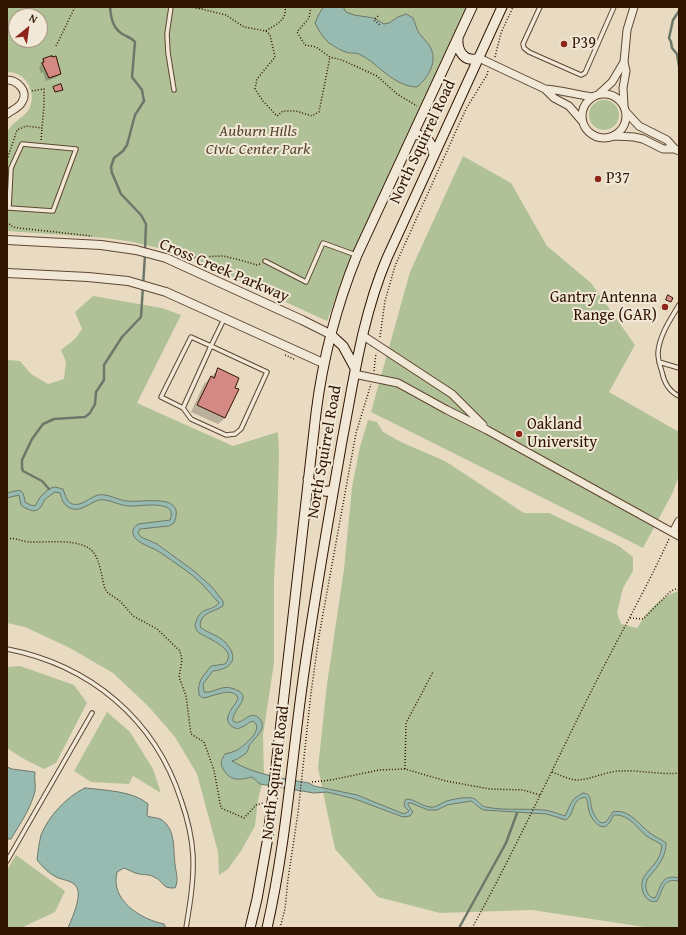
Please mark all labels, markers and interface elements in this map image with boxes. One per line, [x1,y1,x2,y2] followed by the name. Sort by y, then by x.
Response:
[8,8,48,48] north arrow
[26,10,40,27] text: N
[572,34,596,54] place label: P39
[559,39,569,49] marker: P39
[386,77,460,207] street label: North Squirrel Road
[206,122,310,160] park label: Auburn Hills Civic Center Park
[606,169,630,189] place label: P37
[593,174,603,184] marker: P37
[156,235,292,307] street label: Cross Creek Parkway
[550,288,657,326] place label: Gantry Antenna Range (GAR)
[660,302,670,312] marker: Gantry Antenna Range (GAR)
[304,384,346,520] street label: North Squirrel Road
[527,415,597,453] place label: Oakland University
[514,429,524,439] marker: Oakland University
[258,705,294,841] street label: North Squirrel Road

